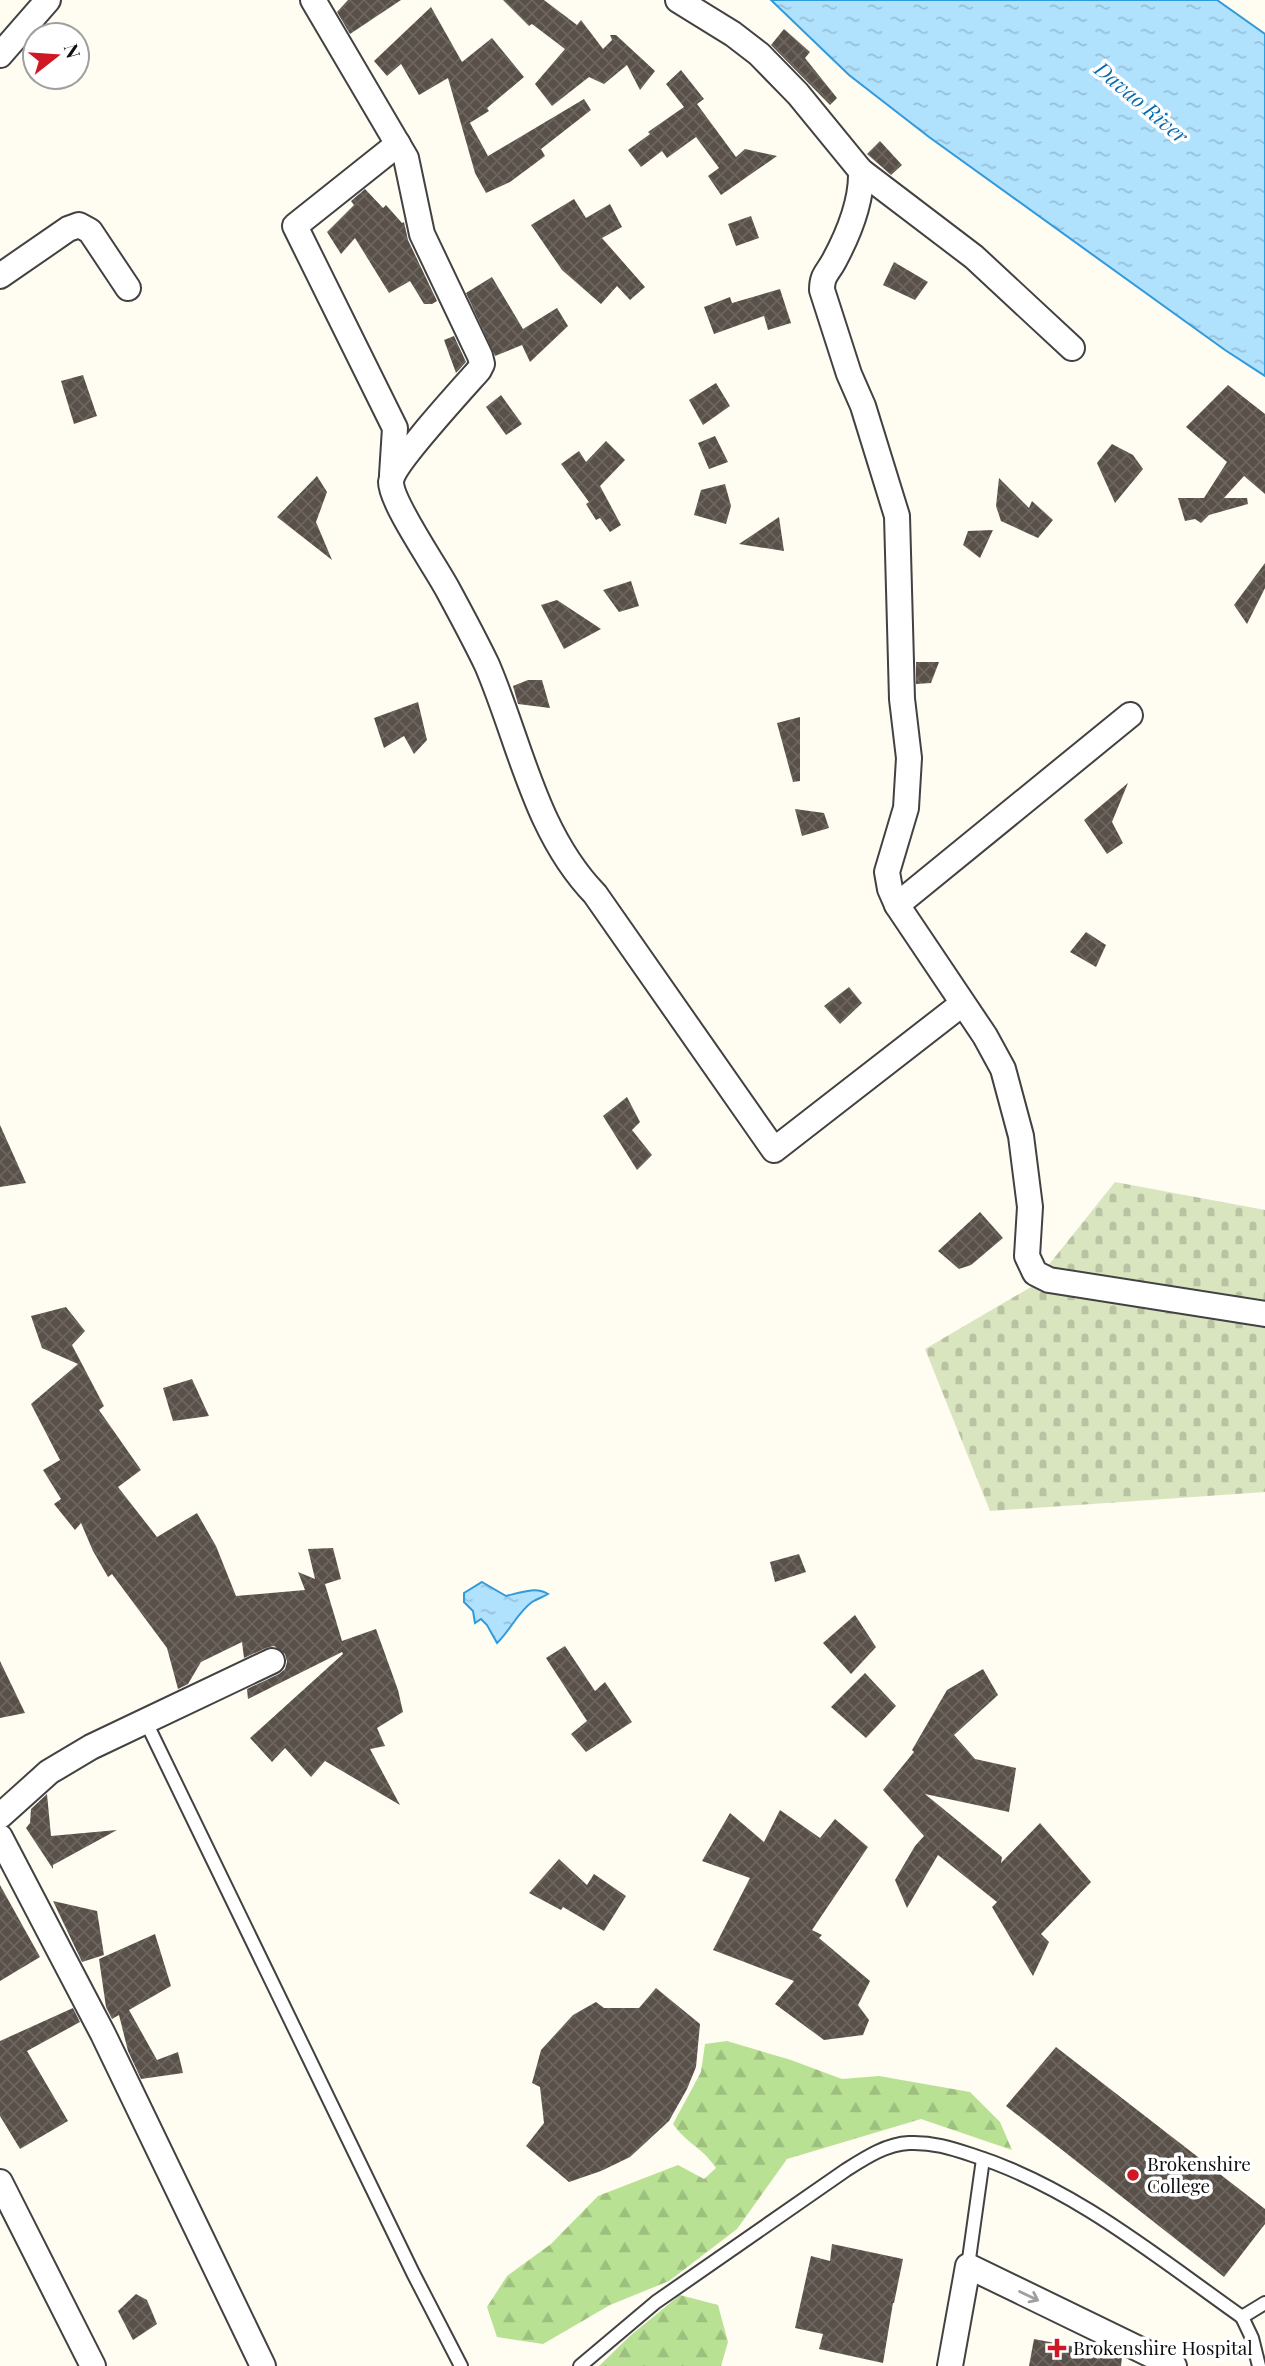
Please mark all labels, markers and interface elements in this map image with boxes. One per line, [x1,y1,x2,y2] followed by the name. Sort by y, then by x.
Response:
[21,21,91,91] north arrow
[59,40,88,61] text: N
[1089,54,1196,149] water label: Davao River
[1147,2150,1251,2198] place label: Brokenshire College
[1125,2167,1141,2183] marker: Brokenshire College
[1018,2289,1039,2303] one-way arrow
[1073,2334,1253,2360] place label: Brokenshire Hospital
[1047,2338,1067,2358] marker: Brokenshire Hospital

